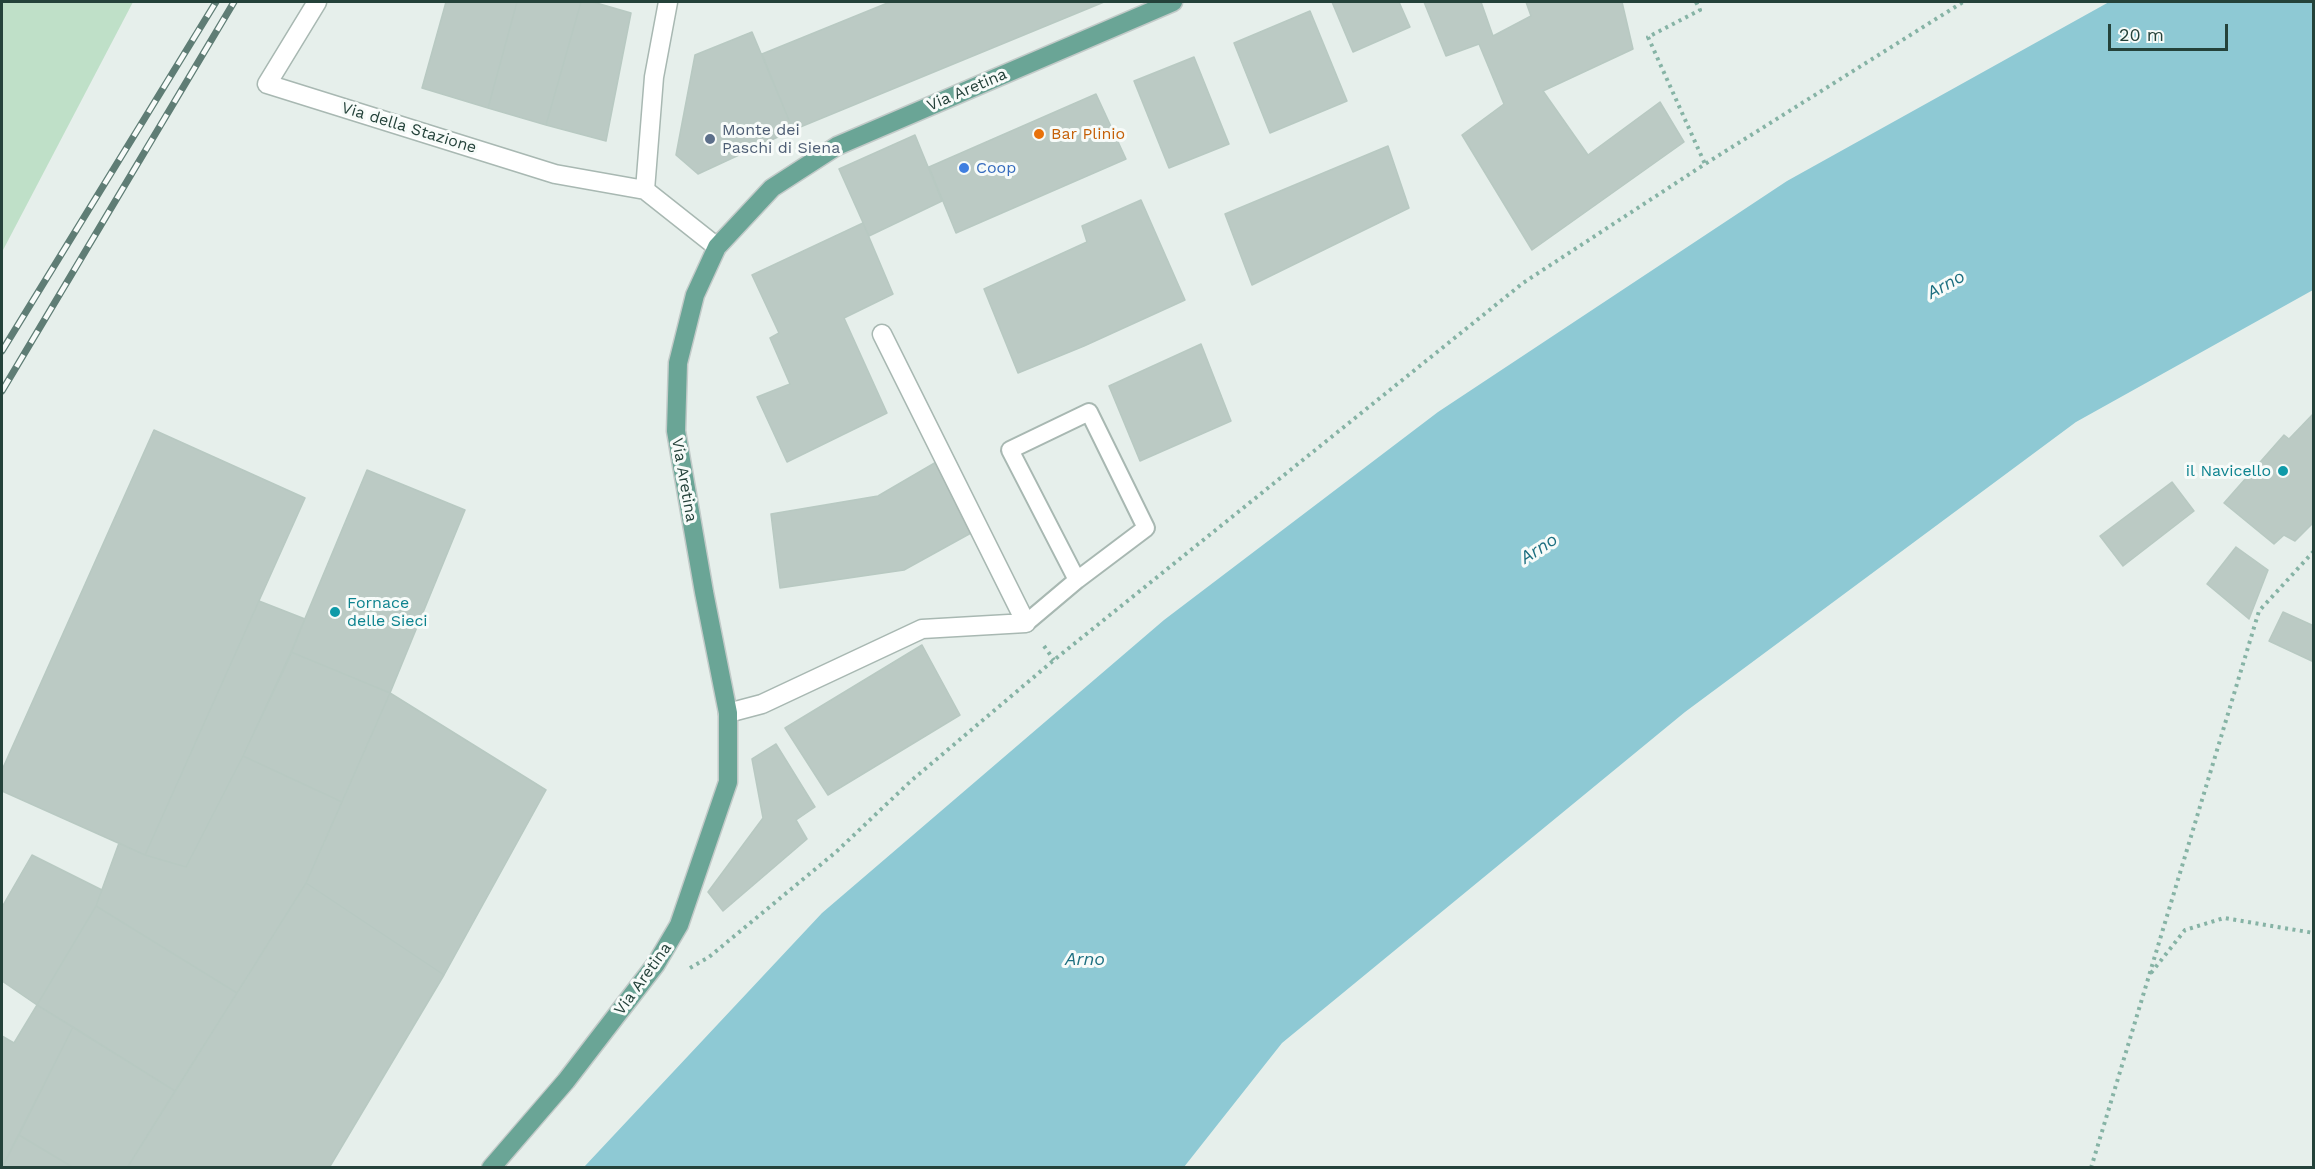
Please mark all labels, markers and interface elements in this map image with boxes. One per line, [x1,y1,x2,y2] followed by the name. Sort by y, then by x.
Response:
[2111,12,2231,50] scale bar
[2119,24,2164,45] text: 20 m
[924,65,1010,115] street label: Via Aretina
[339,98,479,158] street label: Via della Stazione
[722,120,840,158] place label: Monte dei Paschi di Siena
[1051,124,1125,144] place label: Bar Plinio
[1032,127,1046,141] marker: Bar Plinio
[703,132,717,146] marker: Monte dei Paschi di Siena
[976,158,1016,178] place label: Coop
[957,161,971,175] marker: Coop
[1923,266,1969,304] water label: Arno
[667,437,701,523] street label: Via Aretina
[2186,461,2271,481] place label: il Navicello
[2276,464,2290,478] marker: il Navicello
[1516,529,1562,569] water label: Arno
[347,593,428,631] place label: Fornace delle Sieci
[328,605,342,619] marker: Fornace delle Sieci
[610,939,676,1019] street label: Via Aretina
[1065,949,1105,971] water label: Arno

